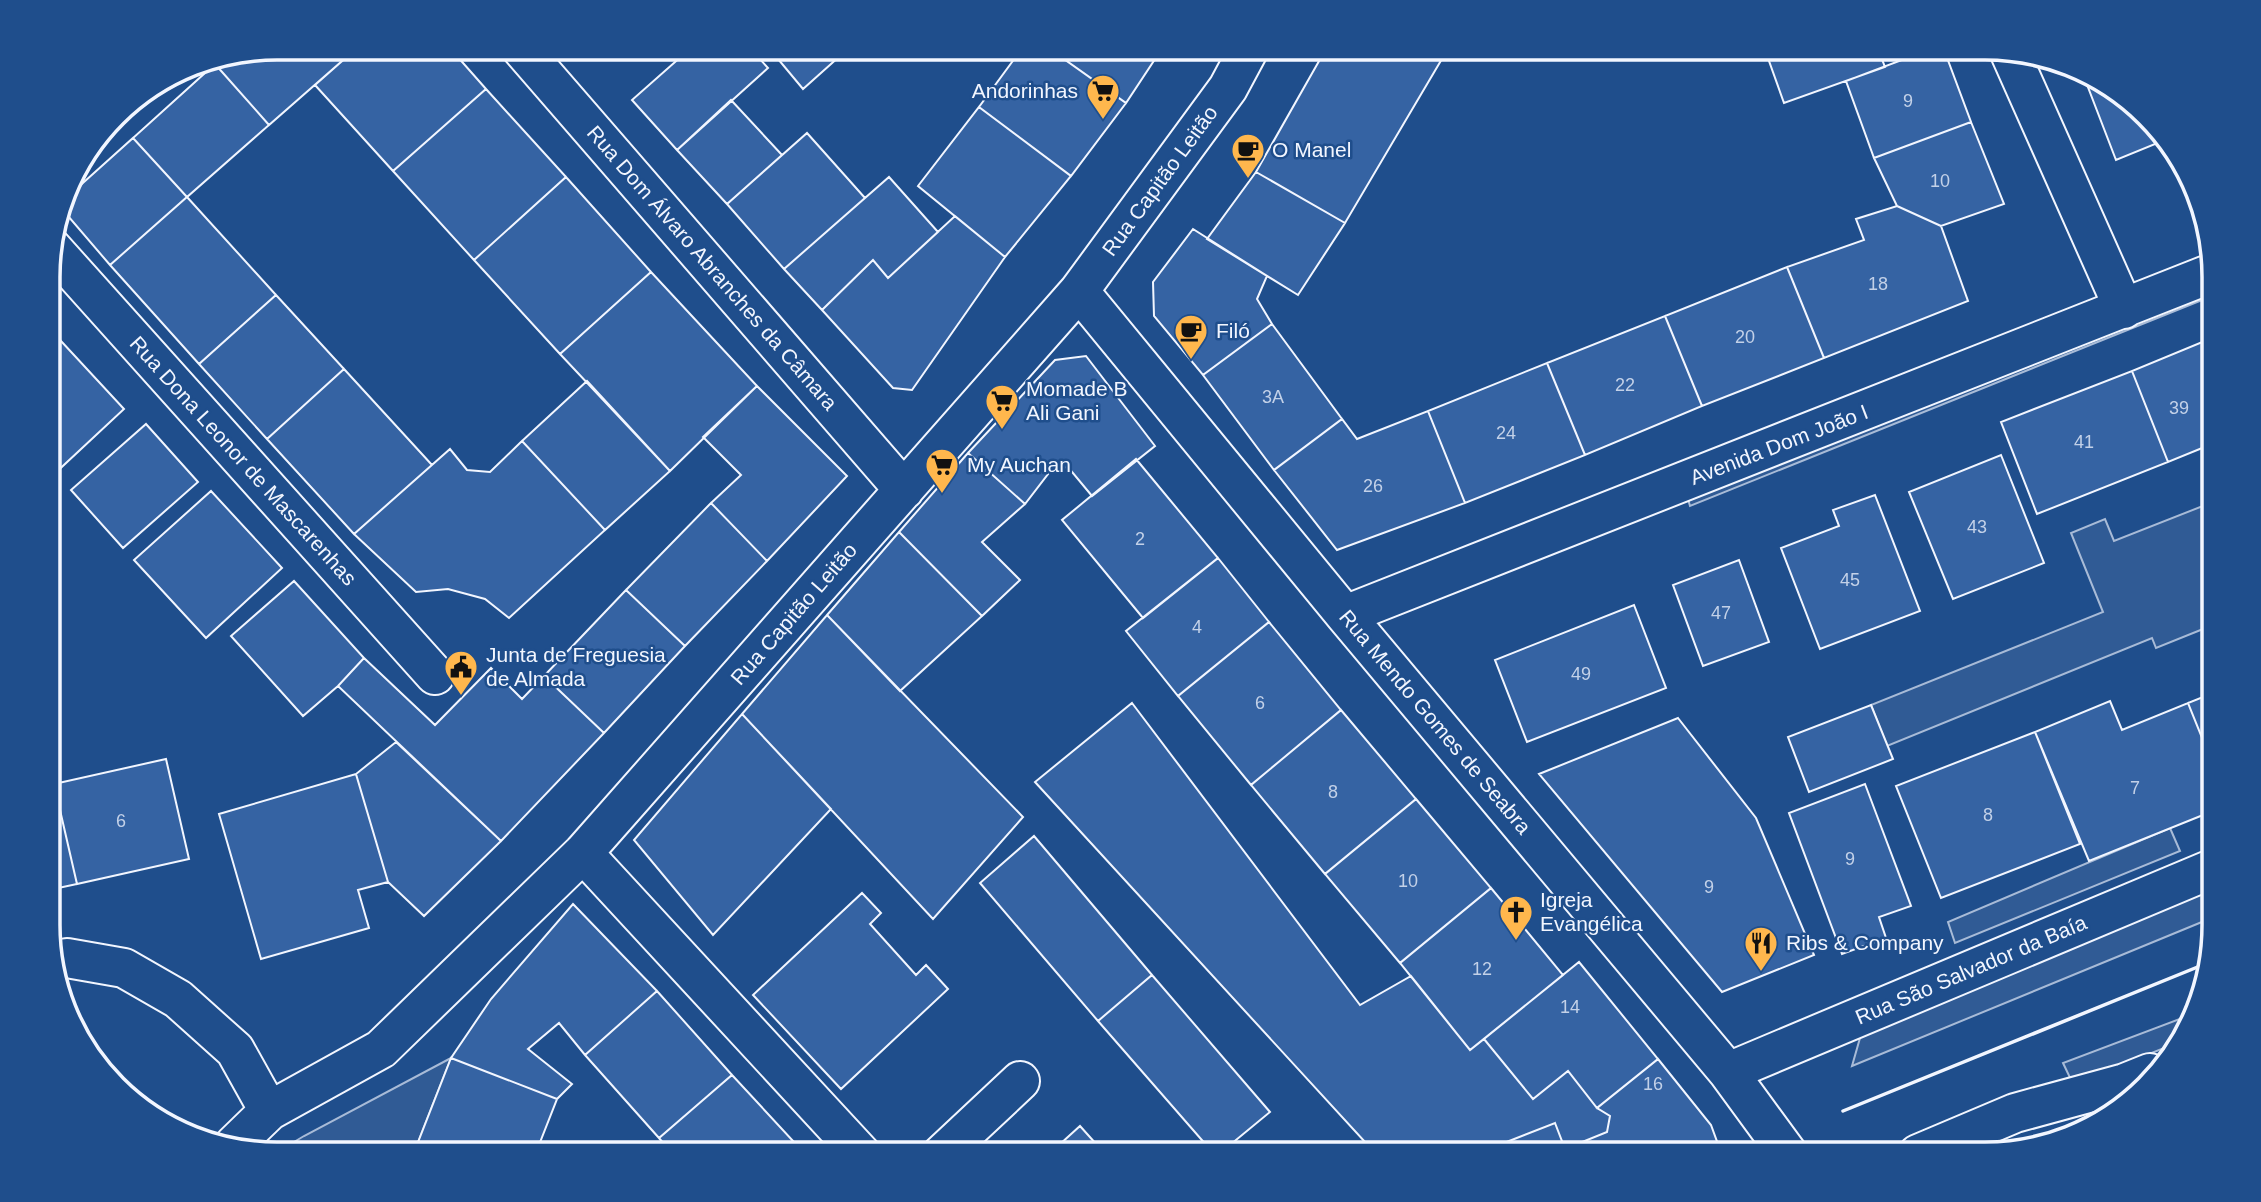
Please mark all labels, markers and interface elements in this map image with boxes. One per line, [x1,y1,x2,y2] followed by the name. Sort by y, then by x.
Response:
[1084,72,1122,121] supermarket icon: Andorinhas
[972,79,1078,102] place label: Andorinhas
[1903,91,1913,111] house number: 9
[1097,101,1222,260] street label: Rua Capitão Leitão
[583,121,842,415] street label: Rua Dom Álvaro Abranches da Câmara
[1229,131,1267,180] cafe icon: O Manel
[1272,138,1351,161] place label: O Manel
[1930,171,1950,191] house number: 10
[1868,274,1888,294] house number: 18
[1172,312,1210,361] cafe icon: Filó
[1216,319,1250,342] place label: Filó
[1735,327,1755,347] house number: 20
[125,332,361,590] street label: Rua Dona Leonor de Mascarenhas
[1615,375,1635,395] house number: 22
[1026,377,1128,424] place label: Momade B Ali Gani
[983,382,1021,431] supermarket icon: Momade B Ali Gani
[1262,387,1284,407] house number: 3A
[2169,398,2189,418] house number: 39
[1687,400,1871,489] street label: Avenida Dom João I
[1496,423,1516,443] house number: 24
[2074,432,2094,452] house number: 41
[923,446,961,495] supermarket icon: My Auchan
[967,453,1071,476] place label: My Auchan
[1363,476,1383,496] house number: 26
[1967,517,1987,537] house number: 43
[1135,529,1145,549] house number: 2
[726,538,861,689] street label: Rua Capitão Leitão
[1840,570,1860,590] house number: 45
[1711,603,1731,623] house number: 47
[1335,605,1536,838] street label: Rua Mendo Gomes de Seabra
[1192,617,1202,637] house number: 4
[486,643,666,690] place label: Junta de Freguesia de Almada
[442,648,480,697] public building icon: Junta de Freguesia de Almada
[1571,664,1591,684] house number: 49
[1255,693,1265,713] house number: 6
[2130,778,2140,798] house number: 7
[1328,782,1338,802] house number: 8
[1983,805,1993,825] house number: 8
[116,811,126,831] house number: 6
[1845,849,1855,869] house number: 9
[1398,871,1418,891] house number: 10
[1704,877,1714,897] house number: 9
[1540,888,1643,935] place label: Igreja Evangélica
[1497,893,1535,942] church icon: Igreja Evangélica
[1852,910,2090,1029] street label: Rua São Salvador da Baía
[1742,924,1780,973] restaurant icon: Ribs & Company
[1786,931,1944,954] place label: Ribs & Company
[1472,959,1492,979] house number: 12
[1560,997,1580,1017] house number: 14
[1643,1074,1663,1094] house number: 16

